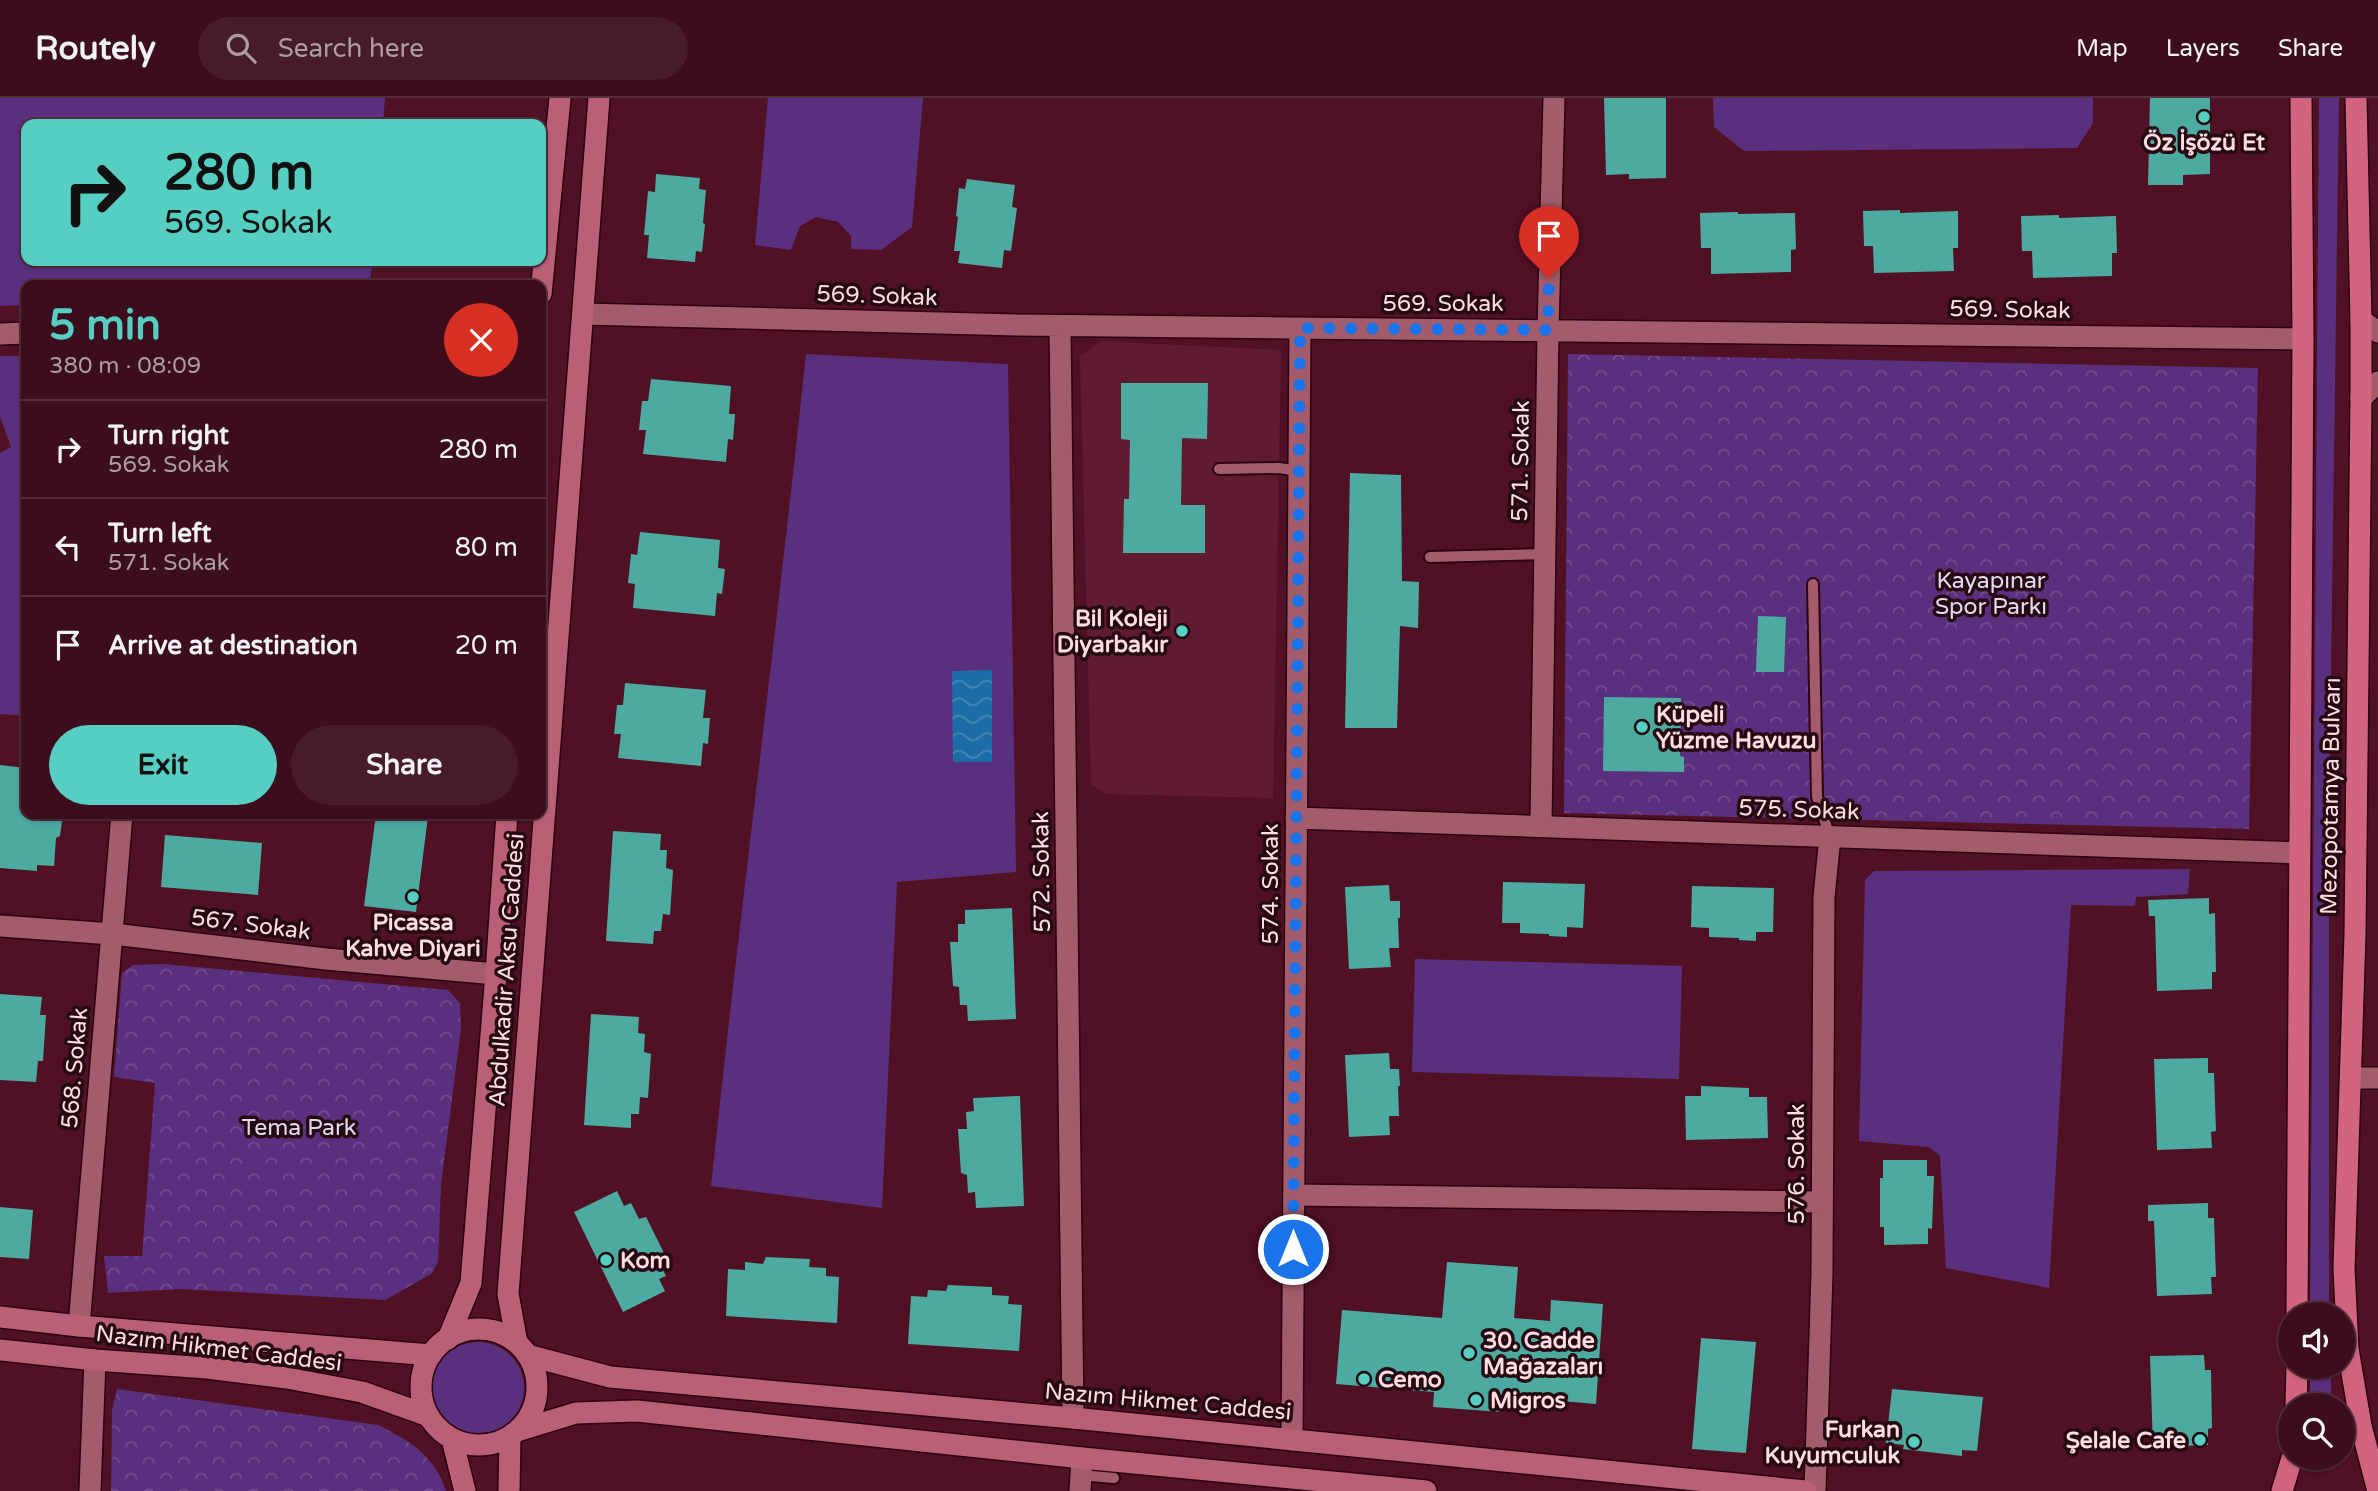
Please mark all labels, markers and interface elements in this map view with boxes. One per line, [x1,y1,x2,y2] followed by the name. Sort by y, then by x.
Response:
[198,17,688,80] search box
[35,29,156,68] text: Routely
[222,29,260,67] icon: search
[278,33,424,64] text: Search here
[2076,34,2128,63] text: Map
[2166,34,2240,63] text: Layers
[2278,34,2343,63] text: Share
[2196,109,2212,125] marker: Öz İşözü Et
[2143,129,2265,157] place label: Öz İşözü Et
[164,144,314,203] text: 280 m
[49,147,140,238] icon: right
[164,204,333,242] text: 569. Sokak
[1519,206,1579,278] pin
[1530,217,1568,255] icon: arrive
[816,280,938,312] street label: 569. Sokak
[1382,290,1504,318] street label: 569. Sokak
[1949,295,2071,325] street label: 569. Sokak
[49,300,161,351] text: 5 min
[444,303,518,377] button: close
[49,352,201,380] text: 380 m · 08:09
[1506,400,1536,522] street label: 571. Sokak
[108,420,229,451] text: Turn right
[49,430,87,468] icon: right
[438,434,518,465] text: 280 m
[108,451,229,479] text: 569. Sokak
[108,518,211,549] text: Turn left
[49,528,87,566] icon: left
[455,532,518,563] text: 80 m
[108,549,229,577] text: 571. Sokak
[1935,567,2047,621] park label: Kayapınar Spor Parkı
[1057,605,1169,659] place label: Bil Koleji Diyarbakır
[1174,623,1190,639] marker: Bil Koleji Diyarbakır
[49,626,87,664] icon: arrive
[108,630,358,661] text: Arrive at destination
[455,630,518,661] text: 20 m
[2315,677,2347,915] street label: Mezopotamya Bulvarı
[1656,701,1816,755] place label: Küpeli Yüzme Havuzu
[1634,719,1650,735] marker: Küpeli Yüzme Havuzu
[49,725,277,805] button: Exit
[291,725,518,805] button: Share
[1738,794,1860,826] street label: 575. Sokak
[1027,811,1057,933] street label: 572. Sokak
[1257,823,1285,945] street label: 574. Sokak
[483,832,531,1108] street label: Abdulkadir Aksu Caddesi
[405,889,421,905] marker: Picassa Kahve Diyari
[190,904,312,946] street label: 567. Sokak
[345,909,481,963] place label: Picassa Kahve Diyari
[56,1006,94,1130] street label: 568. Sokak
[1783,1103,1811,1225] street label: 576. Sokak
[242,1114,356,1142] park label: Tema Park
[1256,1212,1330,1286] position arrow
[620,1247,671,1275] place label: Kom
[598,1252,614,1268] marker: Kom
[2278,1302,2355,1470] map controls
[2278,1302,2355,1379] button: sound
[94,1320,344,1378] street label: Nazım Hikmet Caddesi
[1483,1327,1603,1381] place label: 30. Cadde Mağazaları
[1461,1345,1477,1361] marker: 30. Cadde Mağazaları
[1378,1366,1442,1394] place label: Cemo
[1356,1371,1372,1387] marker: Cemo
[1043,1377,1293,1427] street label: Nazım Hikmet Caddesi
[1490,1387,1566,1415] place label: Migros
[1468,1392,1484,1408] marker: Migros
[2278,1393,2355,1470] button: search
[1765,1416,1900,1470] place label: Furkan Kuyumculuk
[2066,1427,2186,1455] place label: Şelale Cafe
[2192,1432,2208,1448] marker: Şelale Cafe
[1906,1434,1922,1450] marker: Furkan Kuyumculuk

